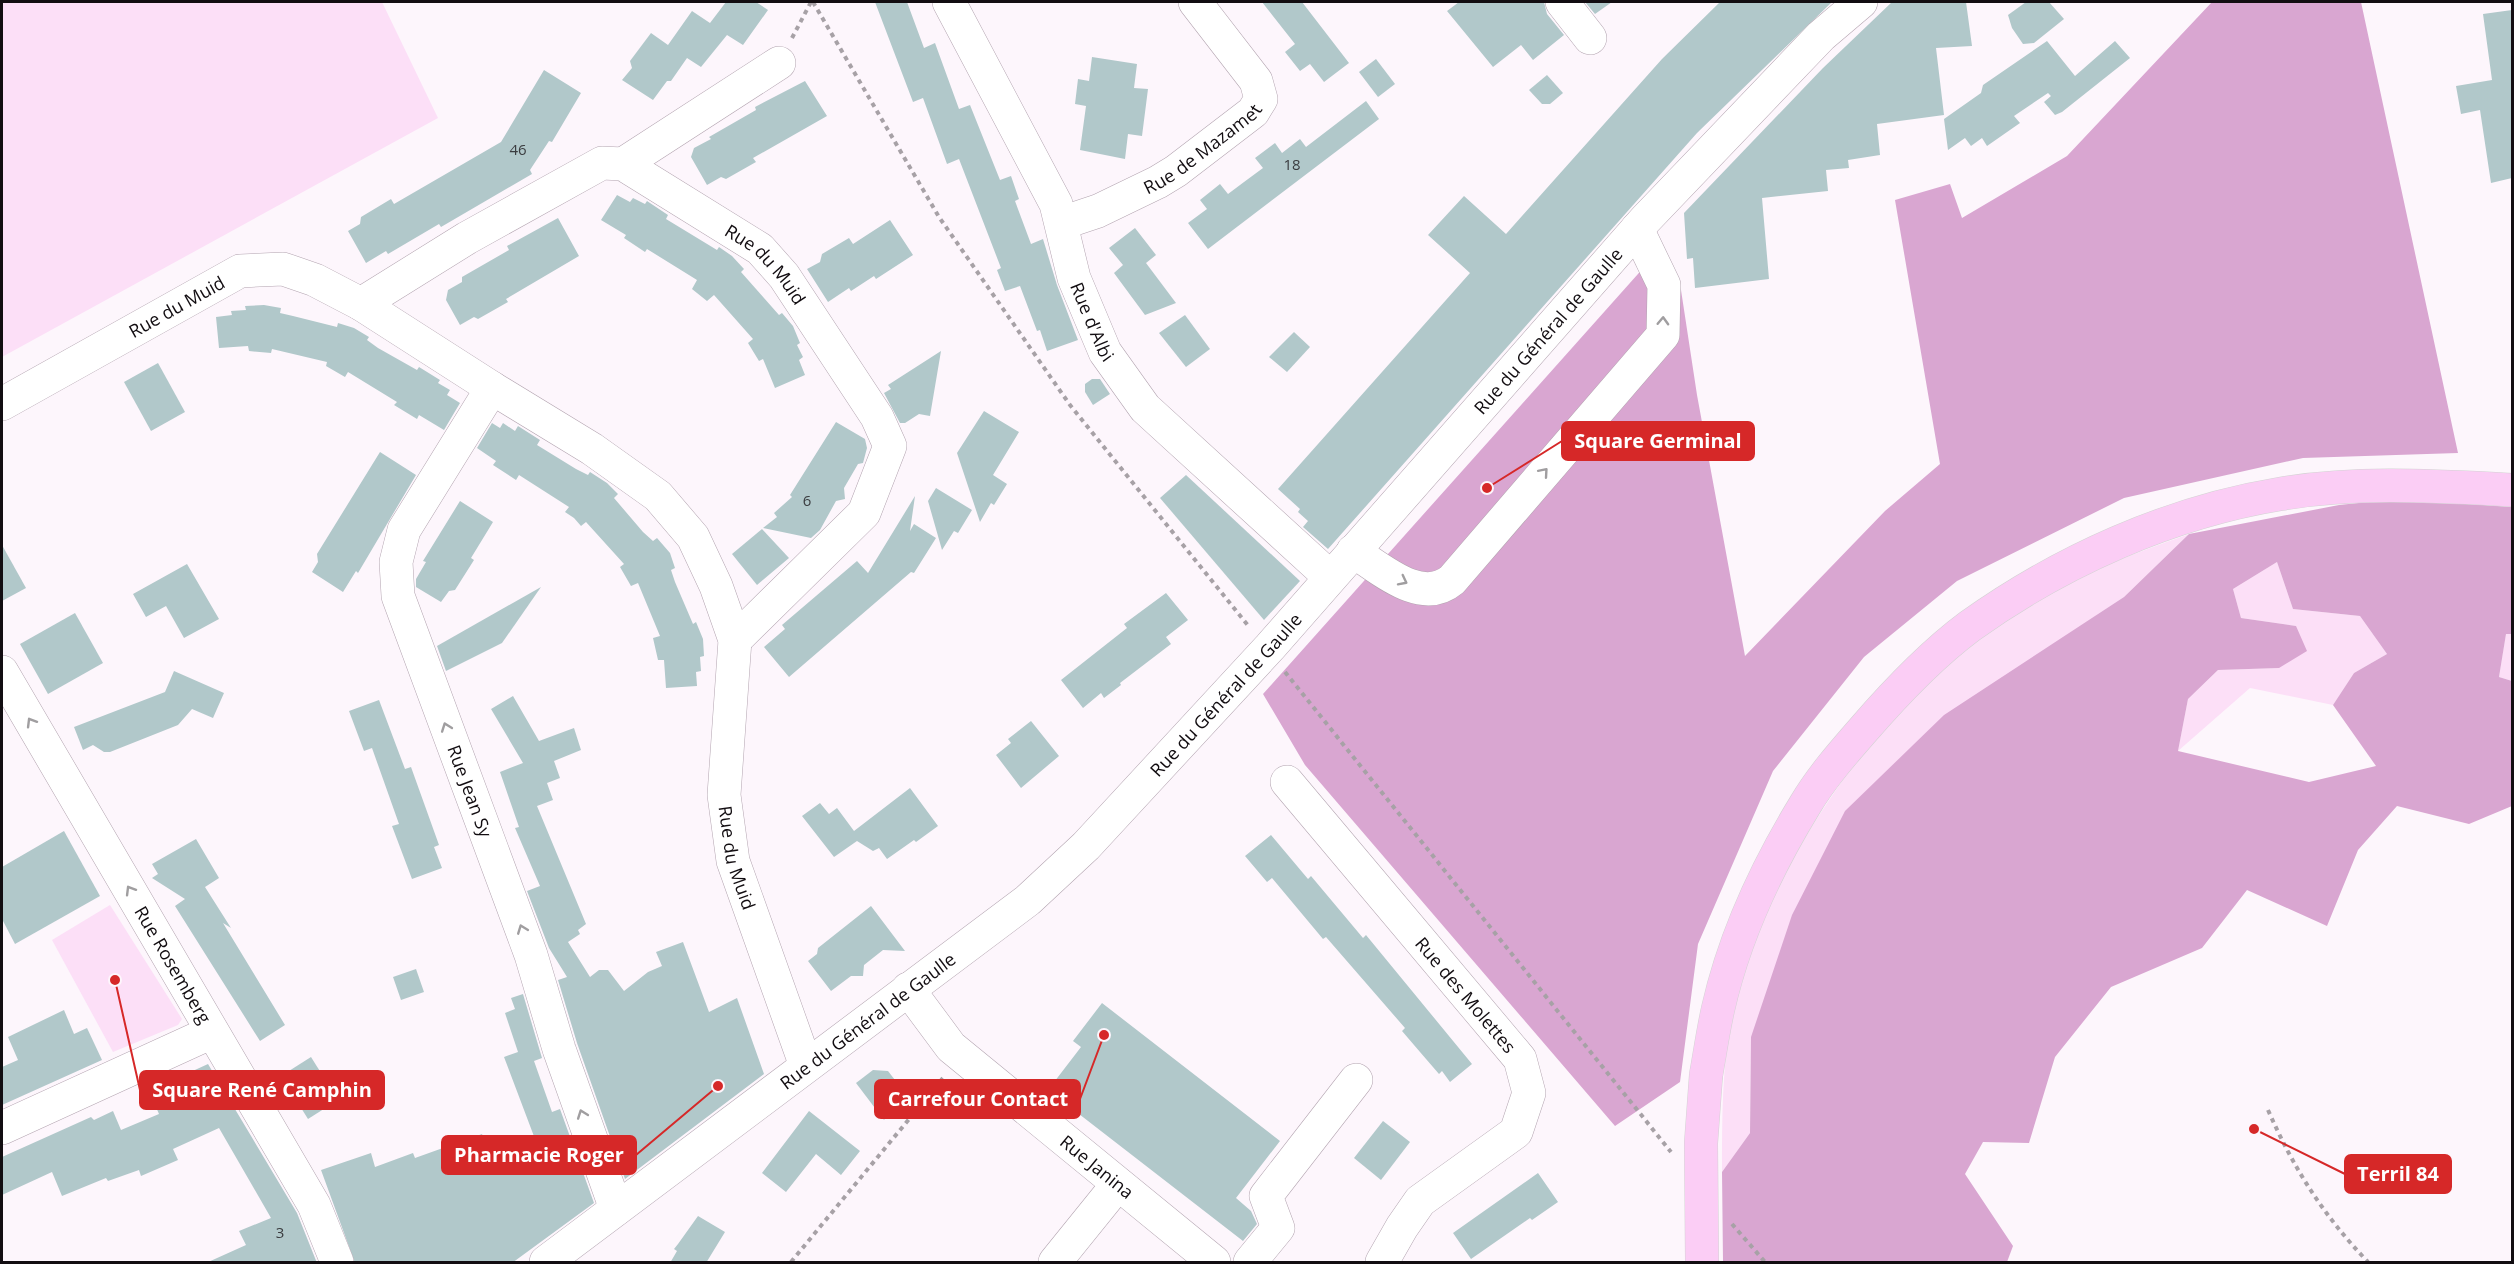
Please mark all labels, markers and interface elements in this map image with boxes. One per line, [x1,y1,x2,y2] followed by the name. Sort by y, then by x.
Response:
[1139,99,1267,199] street label: Rue de Mazamet
[509,139,527,159] house number: 46
[1283,154,1301,174] house number: 18
[721,218,811,309] street label: Rue du Muid
[1468,242,1627,419] street label: Rue du Général de Gaulle
[124,270,229,343] street label: Rue du Muid
[1065,278,1120,366] street label: Rue d'Albi
[1657,317,1670,326] one-way arrow
[1562,422,1754,460] callout: Square Germinal
[1574,427,1742,454] text: Square Germinal
[1537,468,1548,479] one-way arrow
[803,490,811,510] house number: 6
[1397,574,1408,585] one-way arrow
[1144,608,1307,781] street label: Rue du Général de Gaulle
[27,718,38,728] one-way arrow
[441,722,454,732] one-way arrow
[442,742,499,841] street label: Rue Jean Sy
[714,804,761,913] street label: Rue du Muid
[126,886,138,896] one-way arrow
[129,901,217,1028] street label: Rue Rosemberg
[516,924,529,935] one-way arrow
[1410,932,1522,1058] street label: Rue des Molettes
[775,947,960,1094] street label: Rue du Général de Gaulle
[140,1071,384,1109] callout: Square René Camphin
[152,1076,372,1103] text: Square René Camphin
[875,1080,1080,1118] callout: Carrefour Contact
[888,1085,1068,1112] text: Carrefour Contact
[576,1109,589,1120] one-way arrow
[1055,1129,1139,1204] street label: Rue Janina
[442,1136,636,1174] callout: Pharmacie Roger
[454,1141,624,1168] text: Pharmacie Roger
[2345,1155,2451,1193] callout: Terril 84
[2357,1160,2439,1187] text: Terril 84
[276,1222,284,1242] house number: 3

